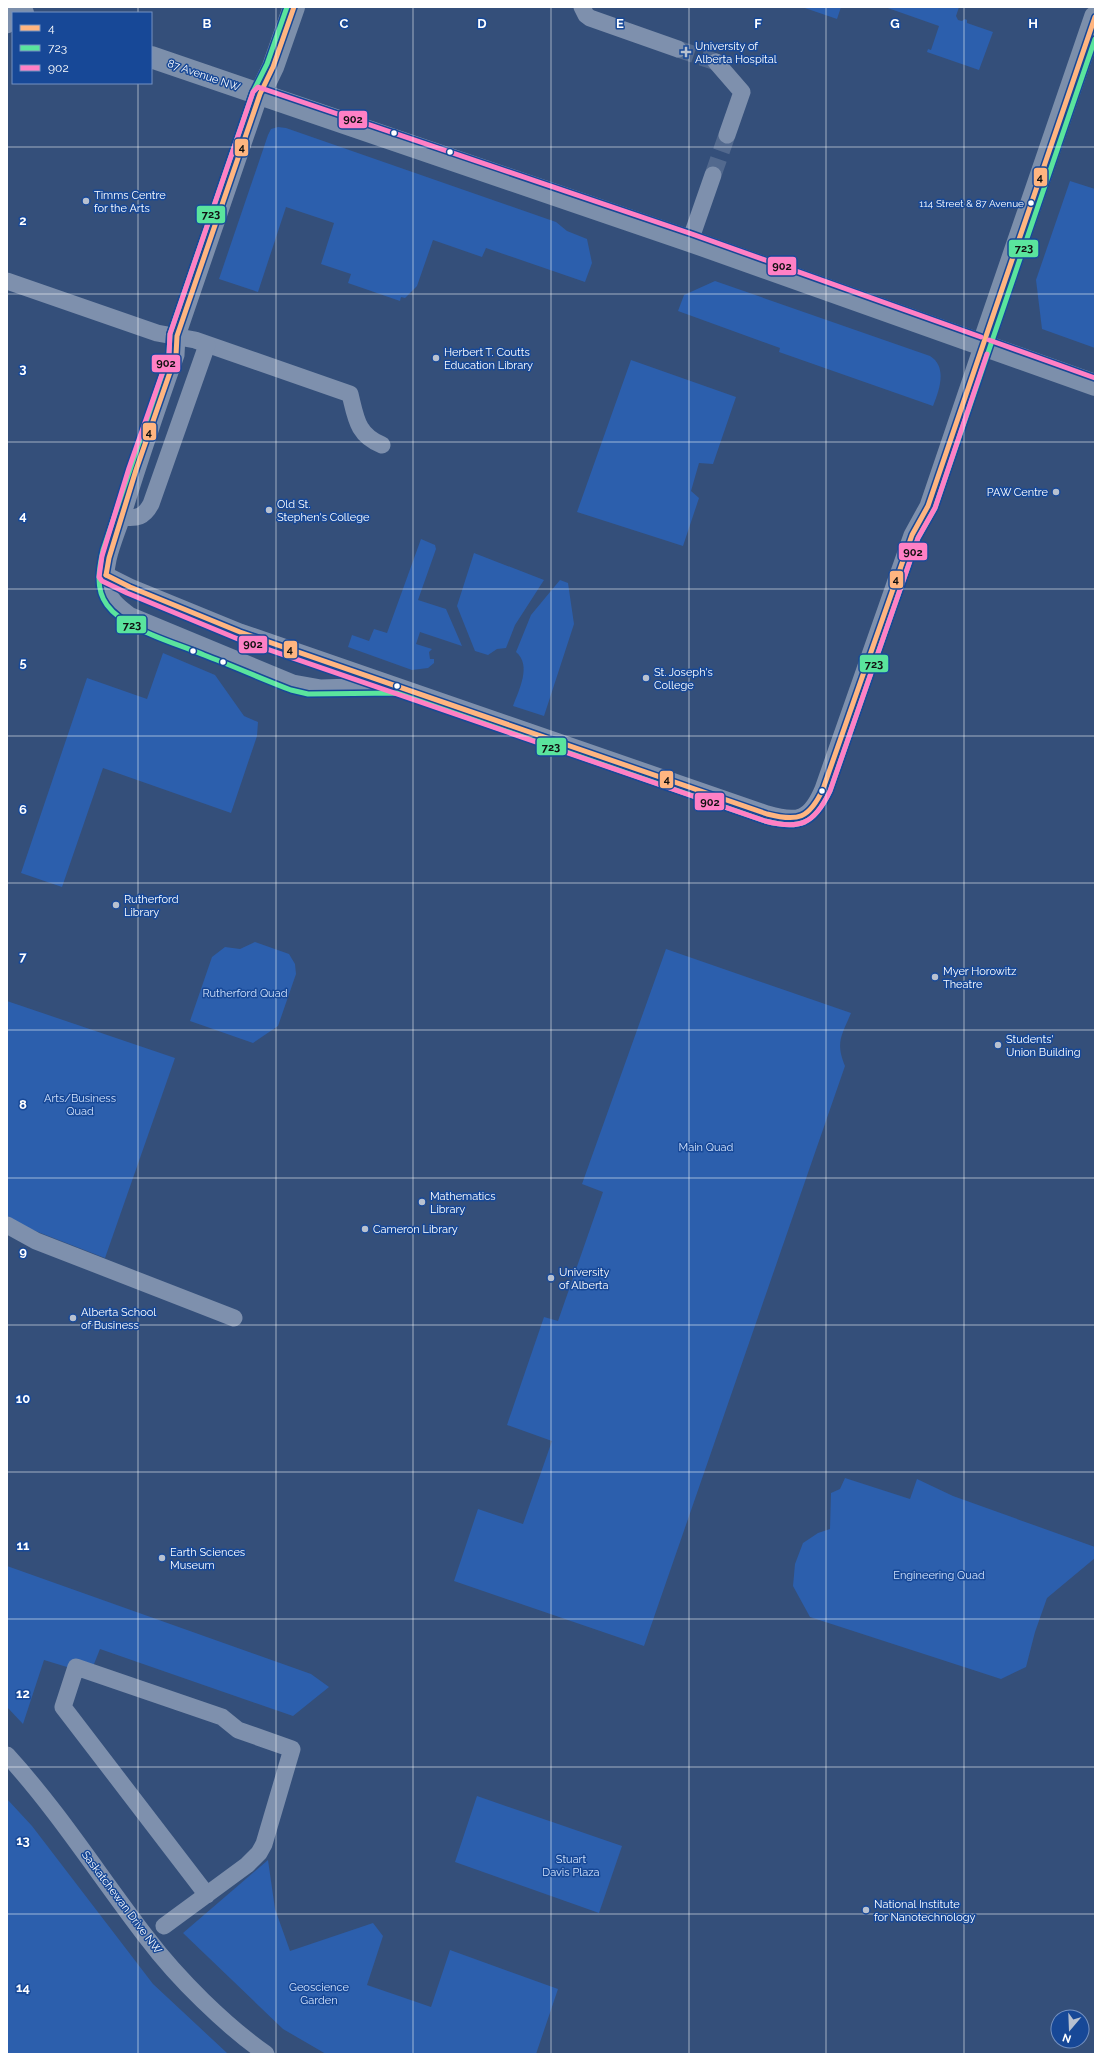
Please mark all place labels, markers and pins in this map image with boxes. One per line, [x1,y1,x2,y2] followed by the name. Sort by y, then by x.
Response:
[695,40,777,66] place label: University of Alberta Hospital
[680,46,692,58] marker: University of Alberta Hospital
[389,128,399,138] unlabelled marker
[445,147,455,157] unlabelled marker
[94,189,166,215] place label: Timms Centre for the Arts
[81,196,91,206] marker: Timms Centre for the Arts
[919,198,1024,209] place label: 114 Street & 87 Avenue
[1026,198,1036,208] marker: 114 Street & 87 Avenue
[444,346,533,372] place label: Herbert T. Coutts Education Library
[431,353,441,363] marker: Herbert T. Coutts Education Library
[987,486,1049,499] place label: PAW Centre
[1051,487,1061,497] marker: PAW Centre
[277,498,370,524] place label: Old St. Stephen's College
[264,505,274,515] marker: Old St. Stephen's College
[188,646,198,656] unlabelled marker
[218,657,228,667] unlabelled marker
[654,666,713,692] place label: St. Joseph's College
[641,673,651,683] marker: St. Joseph's College
[392,681,402,691] unlabelled marker
[817,786,827,796] unlabelled marker
[124,893,179,919] place label: Rutherford Library
[111,900,121,910] marker: Rutherford Library
[943,965,1017,991] place label: Myer Horowitz Theatre
[930,972,940,982] marker: Myer Horowitz Theatre
[1006,1033,1081,1059] place label: Students' Union Building
[993,1040,1003,1050] marker: Students' Union Building
[430,1190,496,1216] place label: Mathematics Library
[417,1197,427,1207] marker: Mathematics Library
[373,1223,458,1236] place label: Cameron Library
[360,1224,370,1234] marker: Cameron Library
[559,1266,609,1292] place label: University of Alberta
[546,1273,556,1283] marker: University of Alberta
[81,1306,156,1332] place label: Alberta School of Business
[68,1313,78,1323] marker: Alberta School of Business
[170,1546,245,1572] place label: Earth Sciences Museum
[157,1553,167,1563] marker: Earth Sciences Museum
[874,1898,976,1924] place label: National Institute for Nanotechnology
[861,1905,871,1915] marker: National Institute for Nanotechnology

